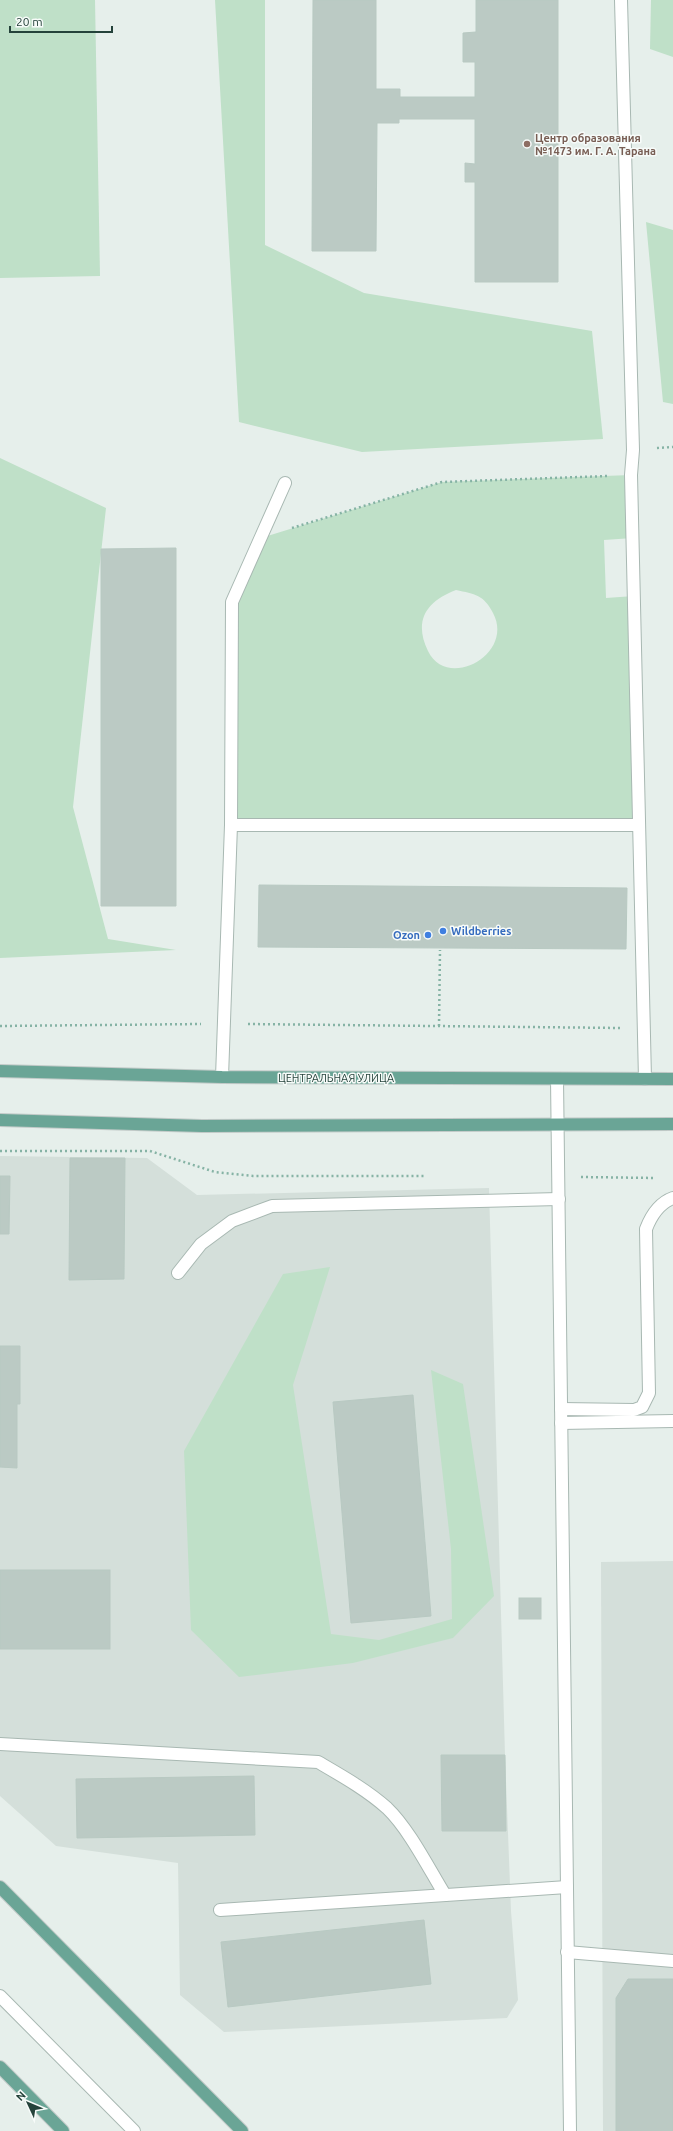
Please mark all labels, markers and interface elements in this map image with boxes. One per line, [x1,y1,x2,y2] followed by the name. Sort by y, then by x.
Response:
[10,8,112,34] scale bar
[16,15,43,28] text: 20 m
[535,132,656,157] place label: Центр образования №1473 им. Г. А. Тарана
[522,139,532,149] marker: Центр образования №1473 им. Г. А. Тарана
[451,925,511,937] place label: Wildberries
[438,926,448,936] marker: Wildberries
[393,929,420,941] place label: Ozon
[423,930,433,940] marker: Ozon
[278,1072,395,1084] street label: ЦЕНТРАЛЬНАЯ УЛИЦА
[8,2083,48,2123] north arrow
[14,2089,28,2103] text: N

